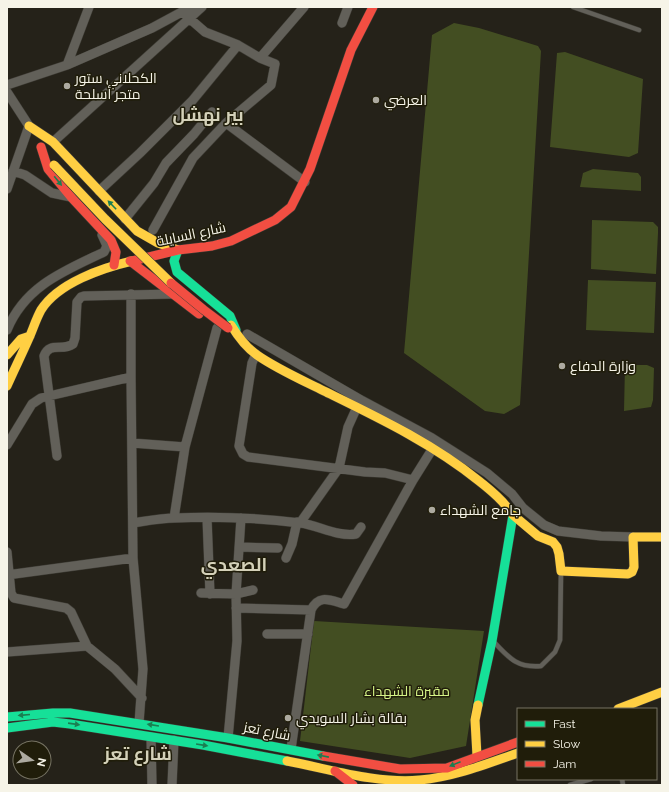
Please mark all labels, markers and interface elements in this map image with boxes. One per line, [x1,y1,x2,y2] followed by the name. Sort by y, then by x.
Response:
[74,70,157,102] place label: الكحلاني ستور متجر أسلحة
[62,81,72,91] marker: الكحلاني ستور متجر أسلحة
[384,92,427,111] place label: العرضي
[371,95,381,105] marker: العرضي
[172,104,244,126] district label: بير نهشل
[53,176,62,187] one-way arrow
[107,200,117,210] one-way arrow
[155,219,227,250] street label: شارع السايلة
[570,358,636,375] place label: وزارة الدفاع
[557,361,567,371] marker: وزارة الدفاع
[440,502,521,519] place label: جامع الشهداء
[427,505,437,515] marker: جامع الشهداء
[201,554,267,579] district label: الصعدي
[364,683,450,699] park label: مقبرة الشهداء
[517,708,657,780] legend
[296,710,407,730] place label: بقالة بشار السويدي
[18,712,30,719] one-way arrow
[283,713,293,723] marker: بقالة بشار السويدي
[553,717,576,731] text: Fast
[241,718,292,744] street label: شارع تعز
[68,721,80,727] one-way arrow
[147,722,159,728] one-way arrow
[553,737,580,751] text: Slow
[12,740,52,780] north arrow
[196,742,208,748] one-way arrow
[103,743,172,766] district label: شارع تعز
[316,752,329,758] one-way arrow
[34,757,49,768] text: N
[553,757,576,771] text: Jam
[448,762,460,768] one-way arrow

